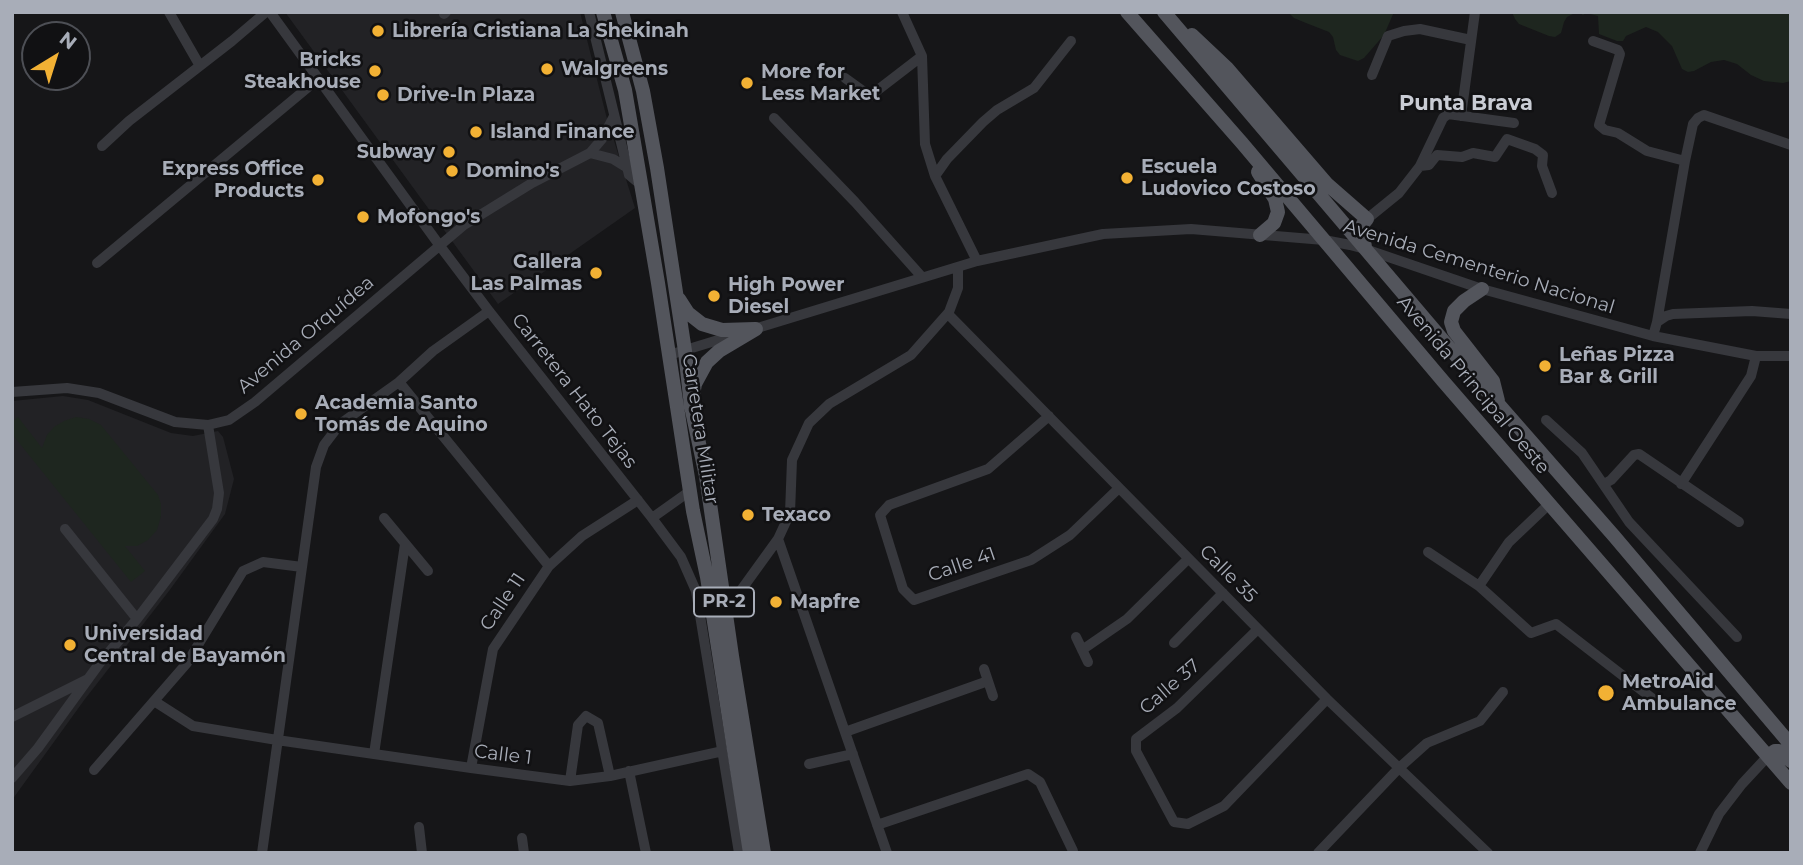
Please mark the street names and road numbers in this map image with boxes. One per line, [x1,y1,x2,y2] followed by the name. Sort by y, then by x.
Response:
[1341,215,1617,319] street label: Avenida Cementerio Nacional
[233,271,379,399] street label: Avenida Orquídea
[1392,291,1554,479] street label: Avenida Principal Oeste
[506,309,642,473] street label: Carretera Hato Tejas
[677,352,723,506] street label: Carretera Militar
[1194,540,1262,608] street label: Calle 35
[925,543,999,587] street label: Calle 41
[475,569,531,635] street label: Calle 11
[694,588,754,616] road number: PR-2
[1135,654,1205,720] street label: Calle 37
[473,740,533,770] street label: Calle 1

